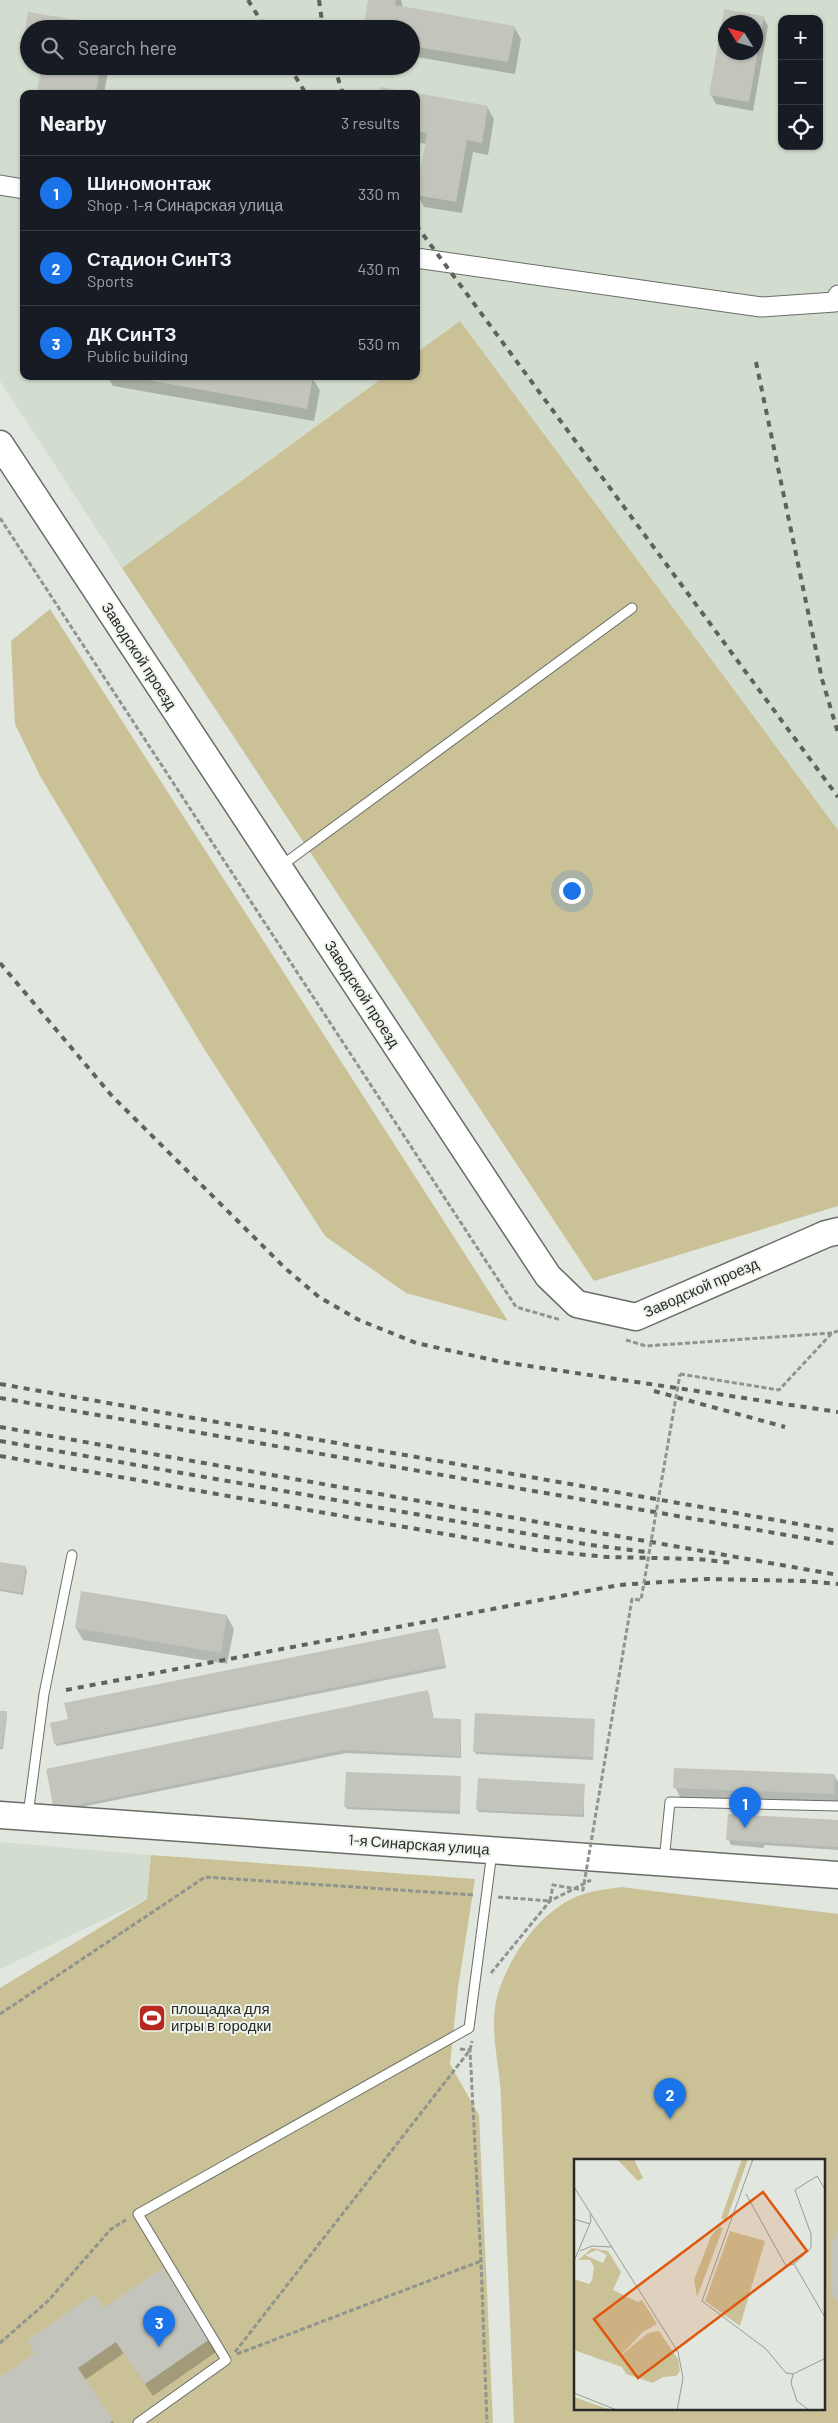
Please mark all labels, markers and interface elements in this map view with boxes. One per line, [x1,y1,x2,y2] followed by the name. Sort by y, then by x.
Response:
[718,15,763,60] north arrow
[778,15,823,150] map controls
[778,15,823,60] button: +
[20,20,420,75] search box
[38,34,66,62] icon: search
[78,36,177,59] text: Search here
[778,60,823,105] button: −
[778,105,823,150] button: locate
[40,110,106,135] text: Nearby
[341,113,400,132] text: 3 results
[87,171,211,194] text: Шиномонтаж
[53,184,59,203] text: 1
[358,184,400,203] text: 330 m
[87,195,283,214] text: Shop · 1-я Синарская улица
[87,247,232,270] text: Стадион СинТЗ
[52,259,60,278] text: 2
[357,259,400,278] text: 430 m
[87,271,133,290] text: Sports
[87,322,176,345] text: ДК СинТЗ
[52,334,60,353] text: 3
[358,334,400,353] text: 530 m
[87,346,188,365] text: Public building
[99,599,181,713] street label: Заводской проезд
[559,878,585,904] your location
[322,937,404,1051] street label: Заводской проезд
[640,1254,761,1321] street label: Заводской проезд
[729,1787,761,1828] pin: 1
[348,1830,491,1858] street label: 1-я Синарская улица
[171,1999,271,2034] place label: площадка для игры в городки
[137,2003,167,2033] sports icon: площадка для игры в городки
[654,2078,686,2119] pin: 2
[574,2159,826,2410] inset map
[143,2306,175,2347] pin: 3

